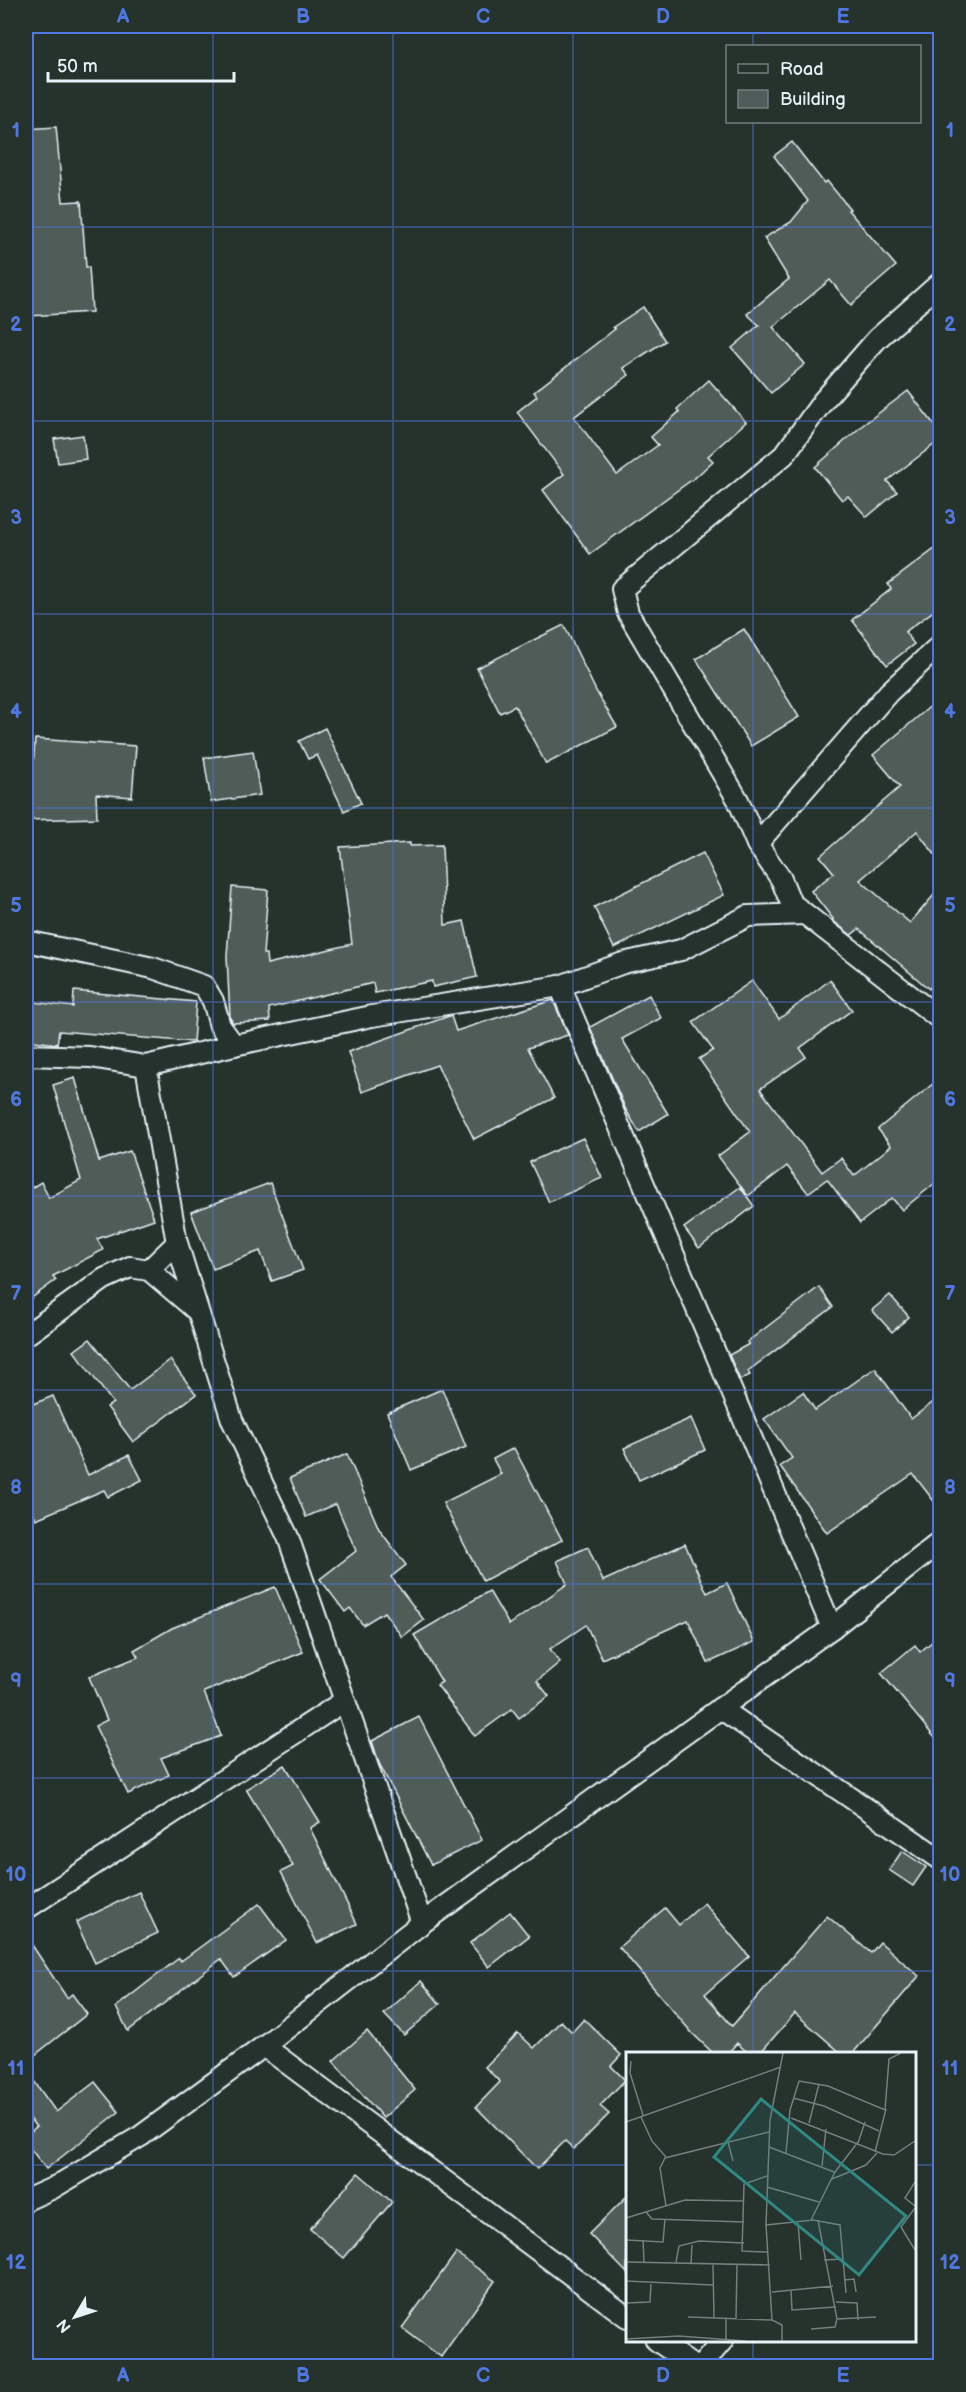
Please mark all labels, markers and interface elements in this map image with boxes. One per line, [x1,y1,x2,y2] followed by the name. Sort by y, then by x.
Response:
[116,5,130,29] text: A
[296,5,310,29] text: B
[476,5,490,29] text: C
[656,5,670,29] text: D
[837,5,850,29] text: E
[48,45,234,83] scale bar
[726,45,921,123] legend
[57,56,98,77] text: 50 m
[780,59,824,80] text: Road
[780,89,846,110] text: Building
[12,119,20,143] text: 1
[946,119,954,143] text: 1
[10,313,22,337] text: 2
[944,313,956,337] text: 2
[10,506,22,530] text: 3
[944,506,956,530] text: 3
[10,700,22,724] text: 4
[944,700,956,724] text: 4
[10,894,22,918] text: 5
[944,894,956,918] text: 5
[10,1088,22,1112] text: 6
[944,1088,956,1112] text: 6
[10,1282,22,1306] text: 7
[944,1282,956,1306] text: 7
[10,1476,22,1500] text: 8
[944,1476,956,1500] text: 8
[10,1669,22,1693] text: 9
[944,1669,956,1693] text: 9
[6,1863,26,1887] text: 10
[940,1863,960,1887] text: 10
[626,2052,915,2341] inset map
[8,2057,24,2081] text: 11
[942,2057,958,2081] text: 11
[6,2251,26,2275] text: 12
[940,2251,960,2275] text: 12
[45,2287,105,2347] north arrow
[53,2315,76,2336] text: N
[116,2364,130,2388] text: A
[296,2364,310,2388] text: B
[476,2364,490,2388] text: C
[656,2364,670,2388] text: D
[837,2364,850,2388] text: E

